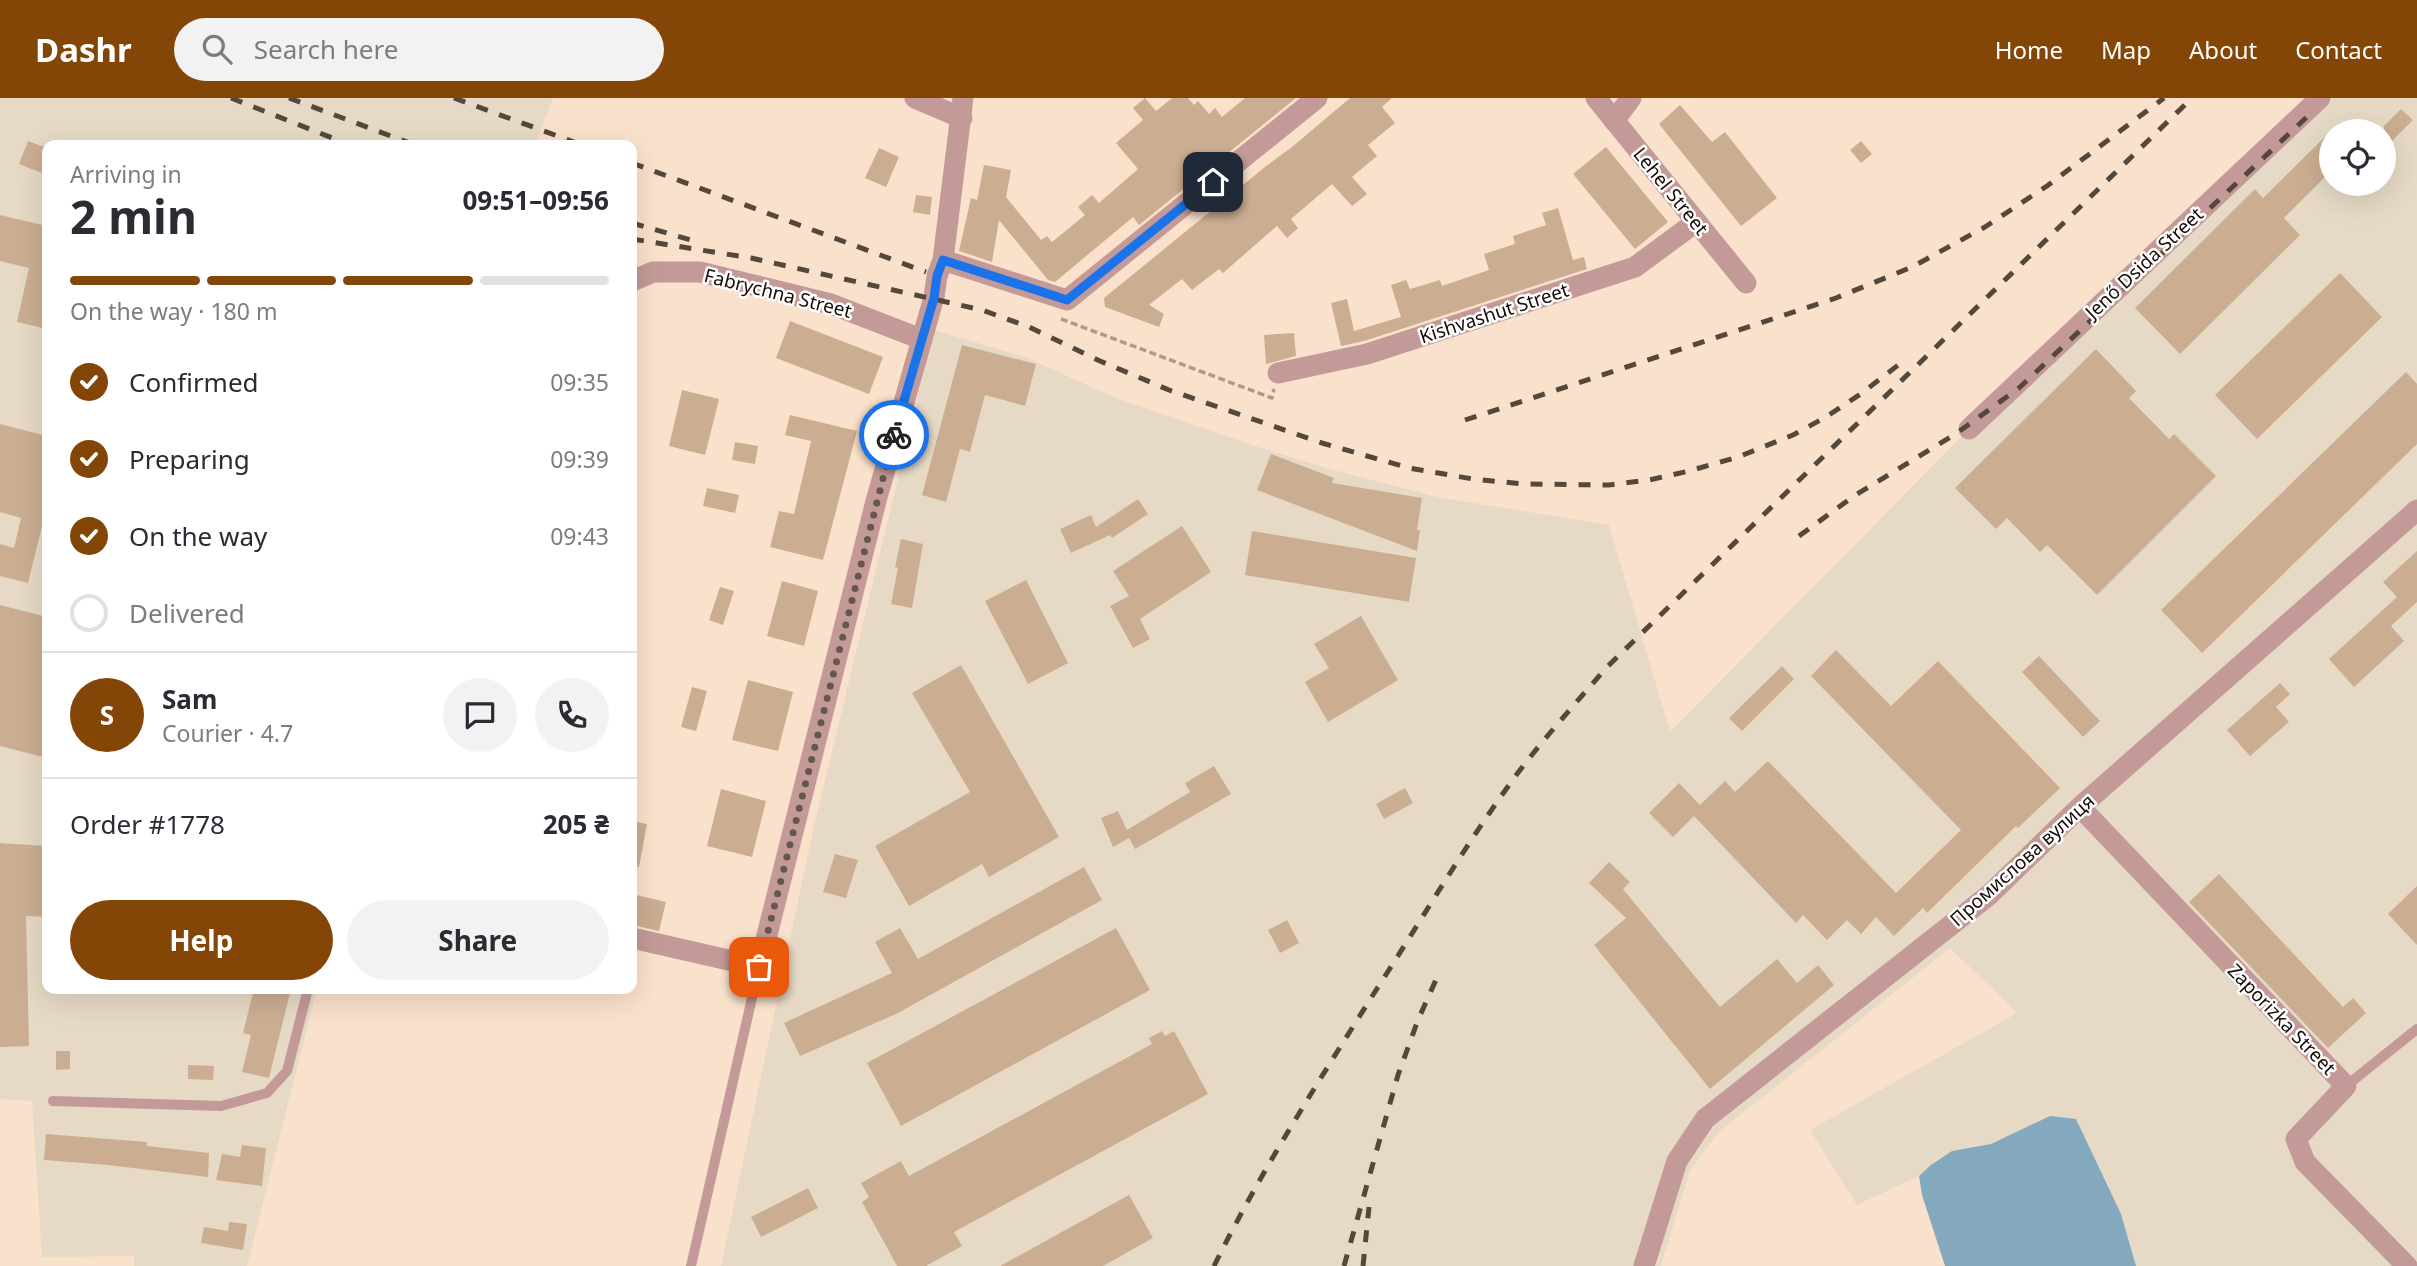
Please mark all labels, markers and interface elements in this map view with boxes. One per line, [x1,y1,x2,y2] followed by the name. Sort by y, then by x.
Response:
[174,18,664,81] search box
[35,27,132,72] text: Dashr
[198,30,236,68] icon: search
[254,31,398,67] text: Search here
[1995,33,2063,66] text: Home
[2101,33,2151,66] text: Map
[2189,33,2257,66] text: About
[2295,33,2382,66] text: Contact
[2319,119,2396,196] map controls
[2319,119,2396,196] button: locate
[1628,142,1715,240] street label: Lehel Street
[1183,152,1243,212] pin
[70,158,182,190] text: Arriving in
[1194,163,1232,201] icon: home
[462,182,609,218] text: 09:51–09:56
[70,185,197,247] text: 2 min
[2078,201,2209,326] street label: Jenő Dsida Street
[702,262,855,324] street label: Fabrychna Street
[1416,277,1572,349] street label: Kishvashut Street
[70,295,277,327] text: On the way · 180 m
[70,363,108,401] icon: check
[129,364,259,400] text: Confirmed
[550,366,609,398] text: 09:35
[859,400,929,470] courier
[875,416,913,454] icon: bike
[70,440,108,478] icon: check
[129,441,250,477] text: Preparing
[550,443,609,475] text: 09:39
[70,517,108,555] icon: check
[129,518,267,554] text: On the way
[550,520,609,552] text: 09:43
[129,595,245,631] text: Delivered
[443,678,517,752] button: chat
[535,678,609,752] button: phone
[162,681,217,717] text: Sam
[100,697,114,733] text: S
[162,717,293,749] text: Courier · 4.7
[1944,788,2100,932] street label: Промислова вулиця
[70,806,225,842] text: Order #1778
[543,806,609,842] text: 205 ₴
[70,900,333,980] button: Help
[347,900,609,980] button: Share
[729,937,789,997] pin
[740,948,778,986] icon: bag
[2222,958,2342,1080] street label: Zaporizka Street

